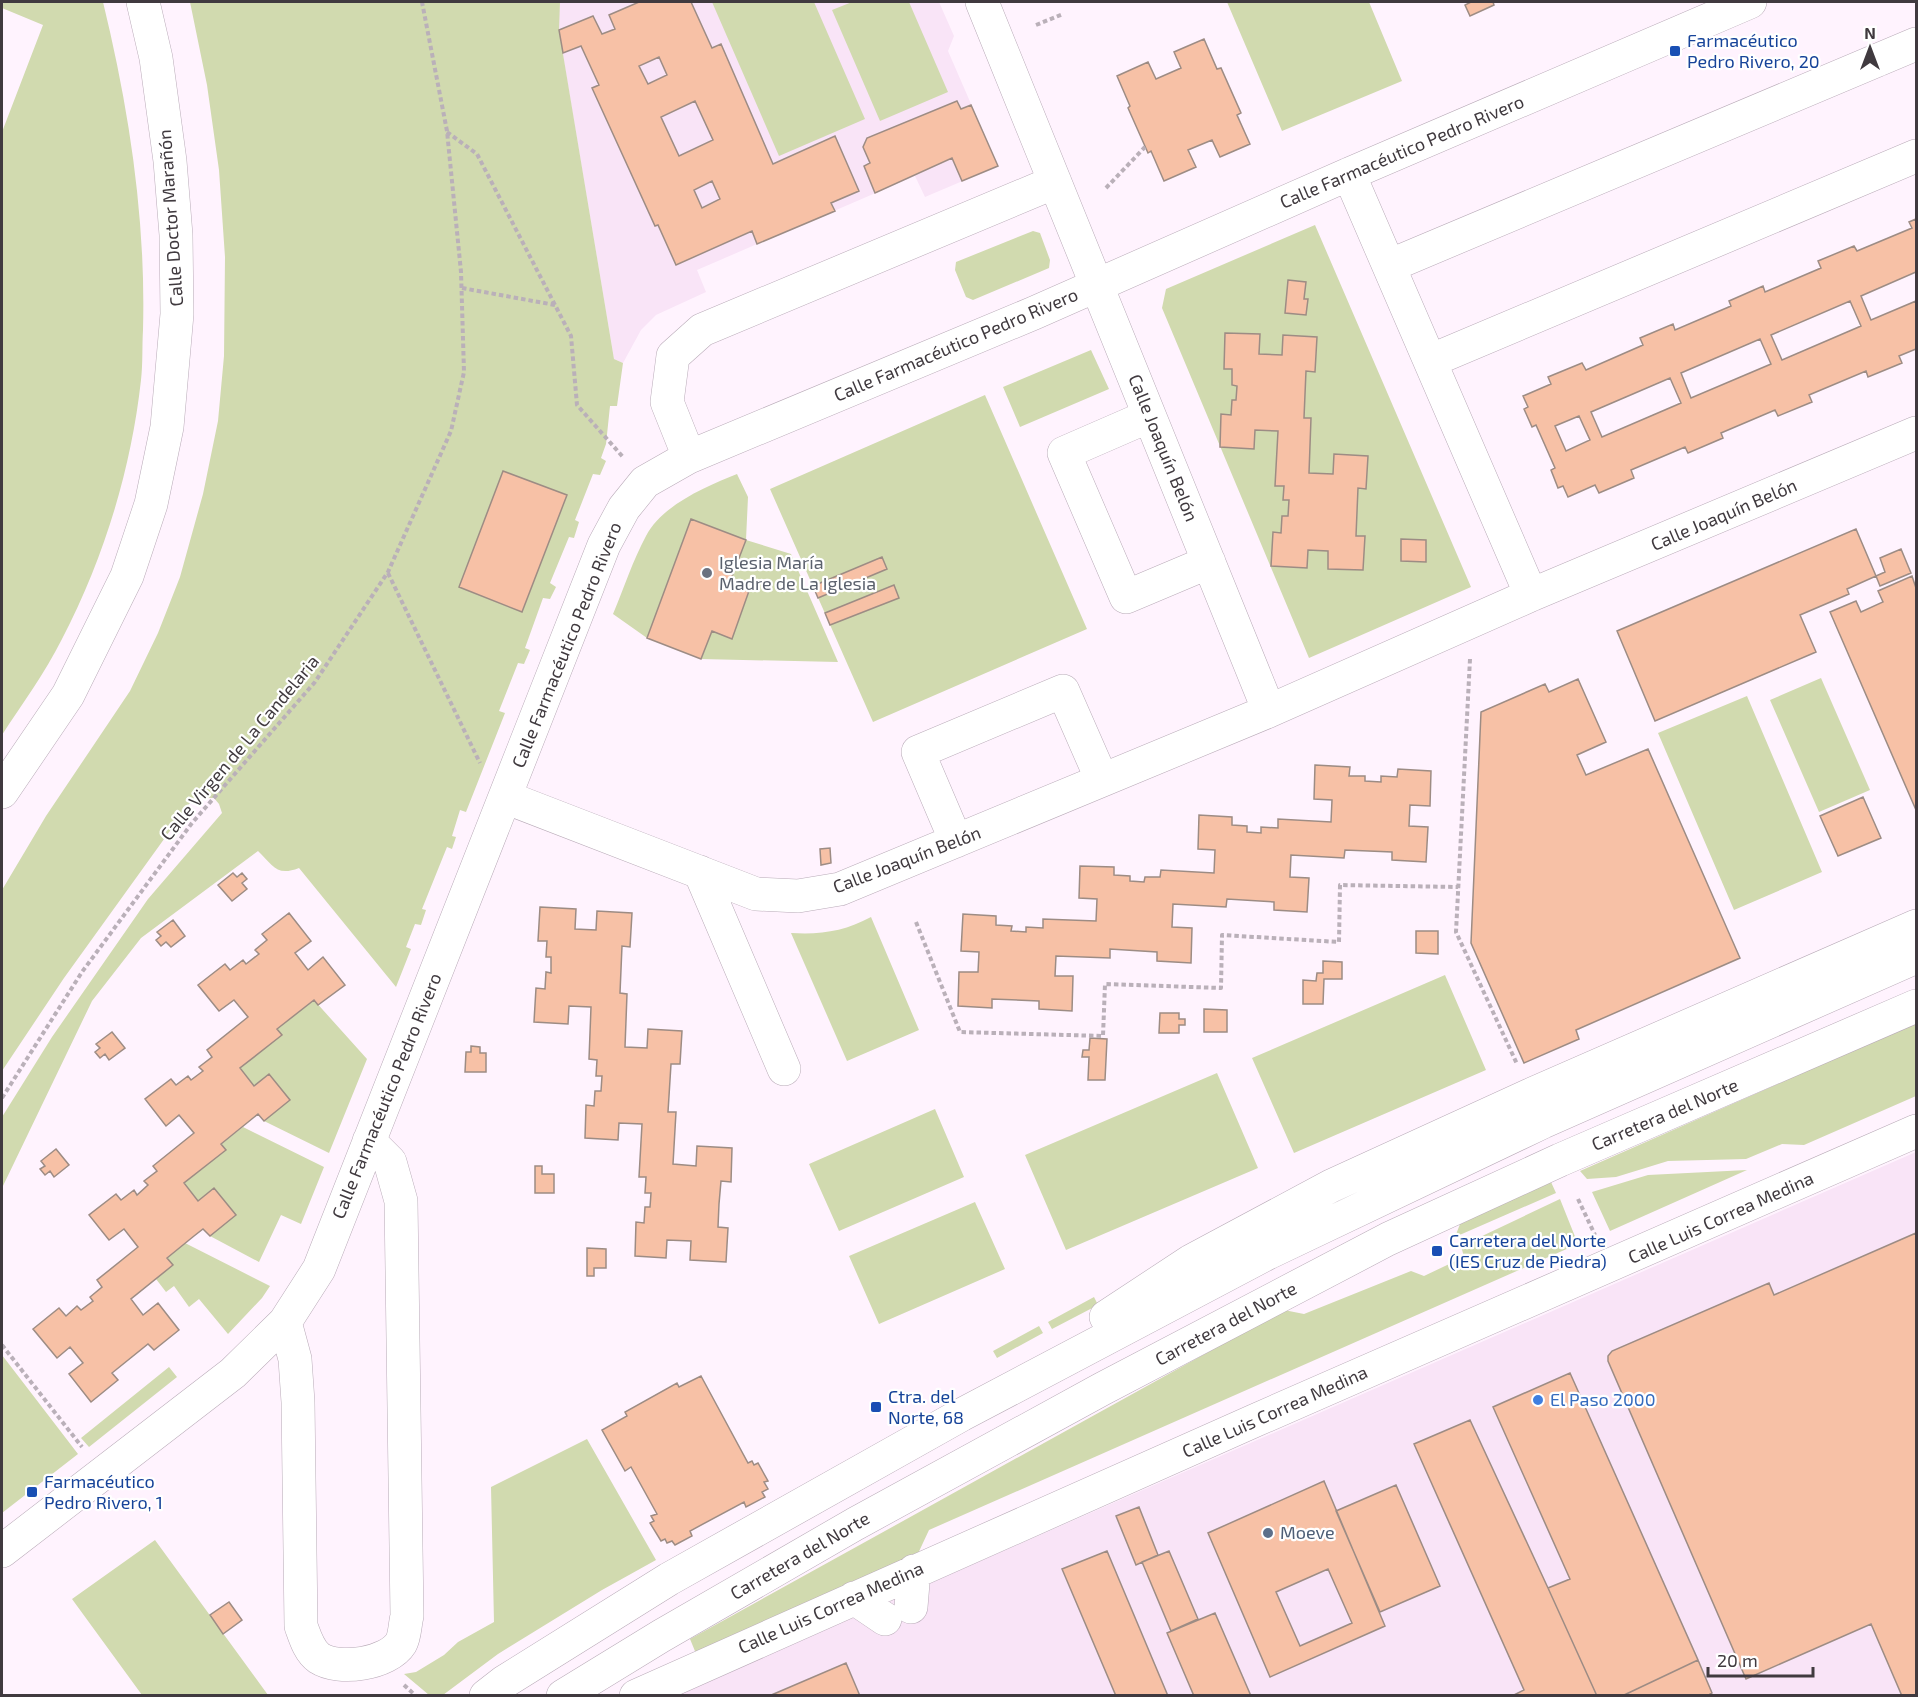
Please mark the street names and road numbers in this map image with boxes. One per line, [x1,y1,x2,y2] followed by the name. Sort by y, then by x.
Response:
[1276,90,1527,213] street label: Calle Farmacéutico Pedro Rivero
[153,129,187,307] street label: Calle Doctor Marañón
[830,283,1081,406] street label: Calle Farmacéutico Pedro Rivero
[1124,371,1203,524] street label: Calle Joaquín Belón
[1647,473,1800,555] street label: Calle Joaquín Belón
[507,519,626,771] street label: Calle Farmacéutico Pedro Rivero
[155,650,323,845] street label: Calle Virgen de La Candelaria
[830,821,984,897] street label: Calle Joaquín Belón
[327,970,446,1222] street label: Calle Farmacéutico Pedro Rivero
[1588,1073,1741,1155] street label: Carretera del Norte
[1625,1166,1817,1268] street label: Calle Luis Correa Medina
[1151,1277,1300,1370] street label: Carretera del Norte
[1179,1360,1371,1462] street label: Calle Luis Correa Medina
[726,1506,873,1604] street label: Carretera del Norte
[735,1556,927,1658] street label: Calle Luis Correa Medina

